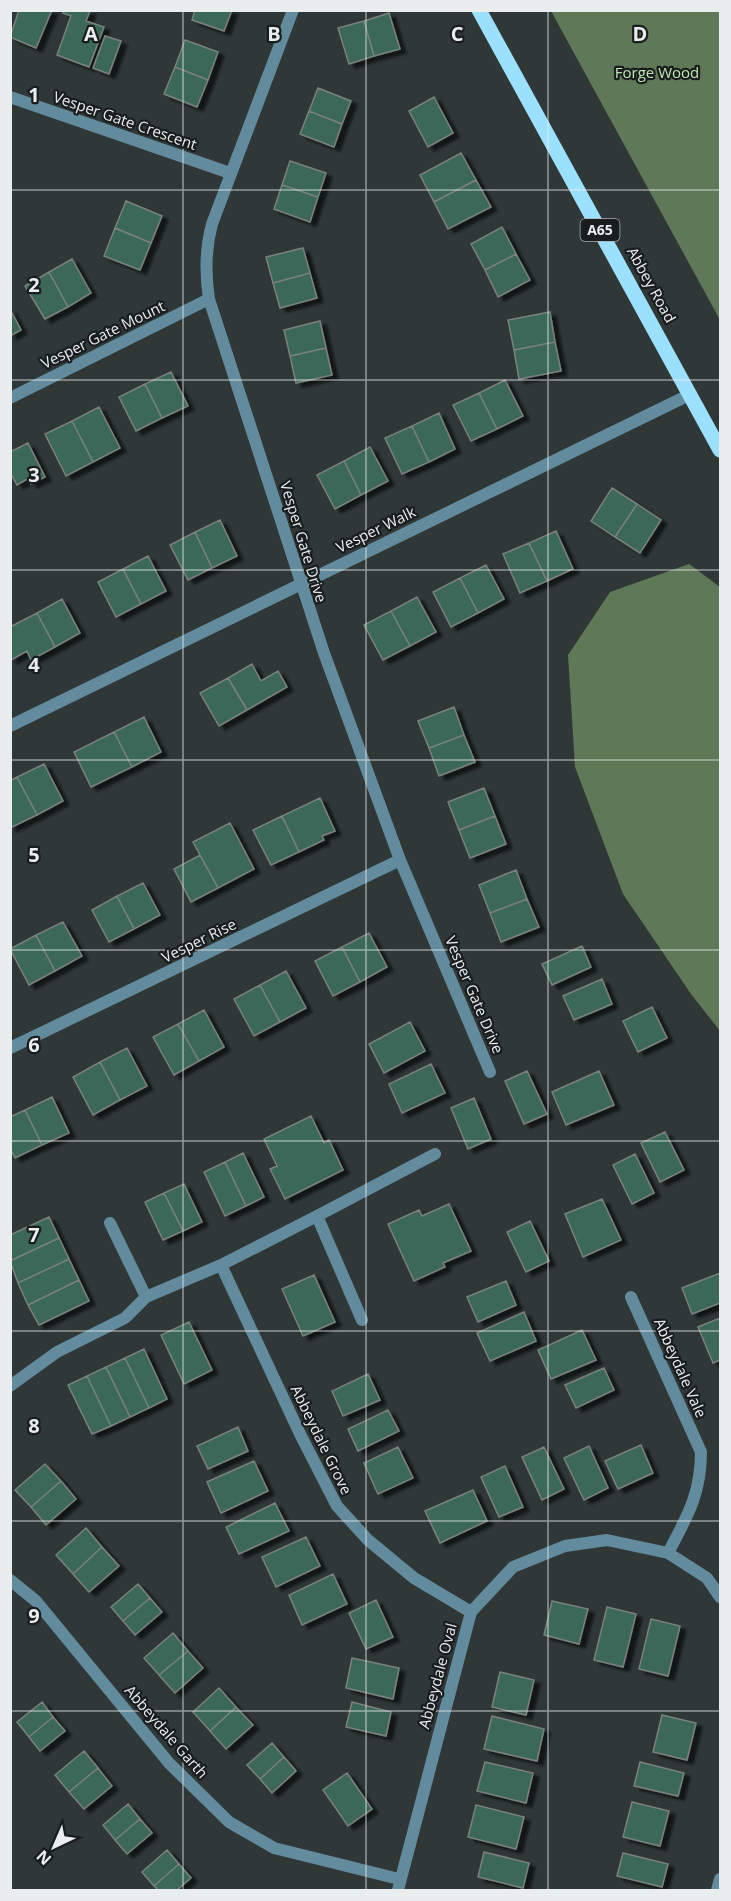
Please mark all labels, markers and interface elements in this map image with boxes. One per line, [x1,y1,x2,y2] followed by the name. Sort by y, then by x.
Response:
[84,20,98,47] text: A
[267,20,281,47] text: B
[451,20,464,47] text: C
[633,20,647,47] text: D
[615,62,699,82] park label: Forge Wood
[28,81,40,108] text: 1
[51,86,200,154] street label: Vesper Gate Crescent
[580,219,620,241] road number: A65
[623,243,681,326] street label: Abbey Road
[28,271,40,298] text: 2
[37,295,168,373] street label: Vesper Gate Mount
[28,461,40,488] text: 3
[276,479,332,605] street label: Vesper Gate Drive
[333,501,419,557] street label: Vesper Walk
[28,651,40,678] text: 4
[28,841,40,868] text: 5
[158,913,239,967] street label: Vesper Rise
[441,933,509,1056] street label: Vesper Gate Drive
[28,1031,40,1058] text: 6
[28,1221,40,1248] text: 7
[650,1315,712,1420] street label: Abbeydale Vale
[287,1382,357,1498] street label: Abbeydale Grove
[28,1412,40,1439] text: 8
[28,1602,40,1629] text: 9
[413,1621,461,1731] street label: Abbeydale Oval
[121,1681,213,1782] street label: Abbeydale Garth
[24,1817,84,1877] north arrow
[31,1845,56,1870] text: N

